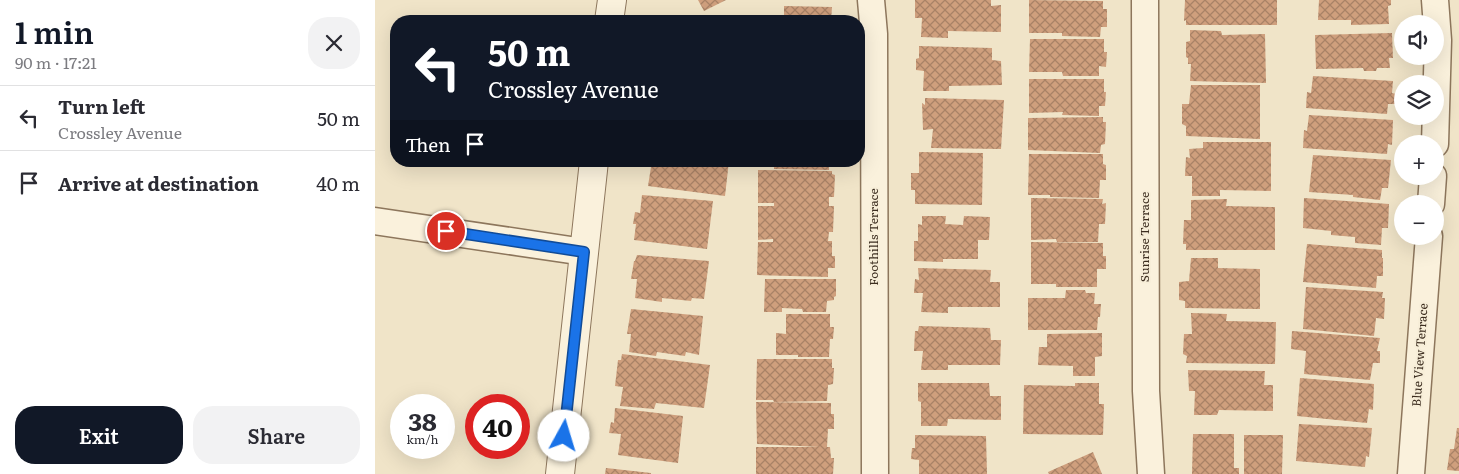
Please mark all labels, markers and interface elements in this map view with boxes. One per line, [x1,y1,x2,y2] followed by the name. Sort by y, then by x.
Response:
[15,9,94,53] text: 1 min
[1394,15,1444,245] map controls
[1394,15,1444,65] button: sound
[308,17,360,69] button: close
[488,25,571,77] text: 50 m
[405,35,470,100] icon: left
[15,50,97,74] text: 90 m · 17:21
[488,72,659,105] text: Crossley Avenue
[1394,75,1444,125] button: layers
[58,92,145,120] text: Turn left
[15,104,43,132] icon: left
[317,104,360,132] text: 50 m
[58,120,182,144] text: Crossley Avenue
[405,130,451,158] text: Then
[461,130,489,158] icon: arrive
[1394,135,1444,185] button: +
[15,169,43,197] icon: arrive
[58,169,259,197] text: Arrive at destination
[316,169,360,197] text: 40 m
[864,188,882,286] street label: Foothills Terrace
[1135,192,1153,282] street label: Sunrise Terrace
[1394,195,1444,245] button: −
[425,210,467,252] pin
[432,217,460,245] icon: arrive
[1406,303,1432,407] street label: Blue View Terrace
[465,394,530,459] speed limit sign: 40
[408,402,437,439] text: 38
[15,406,183,464] button: Exit
[193,406,360,464] button: Share
[537,409,589,461] position arrow
[407,430,438,448] text: km/h

